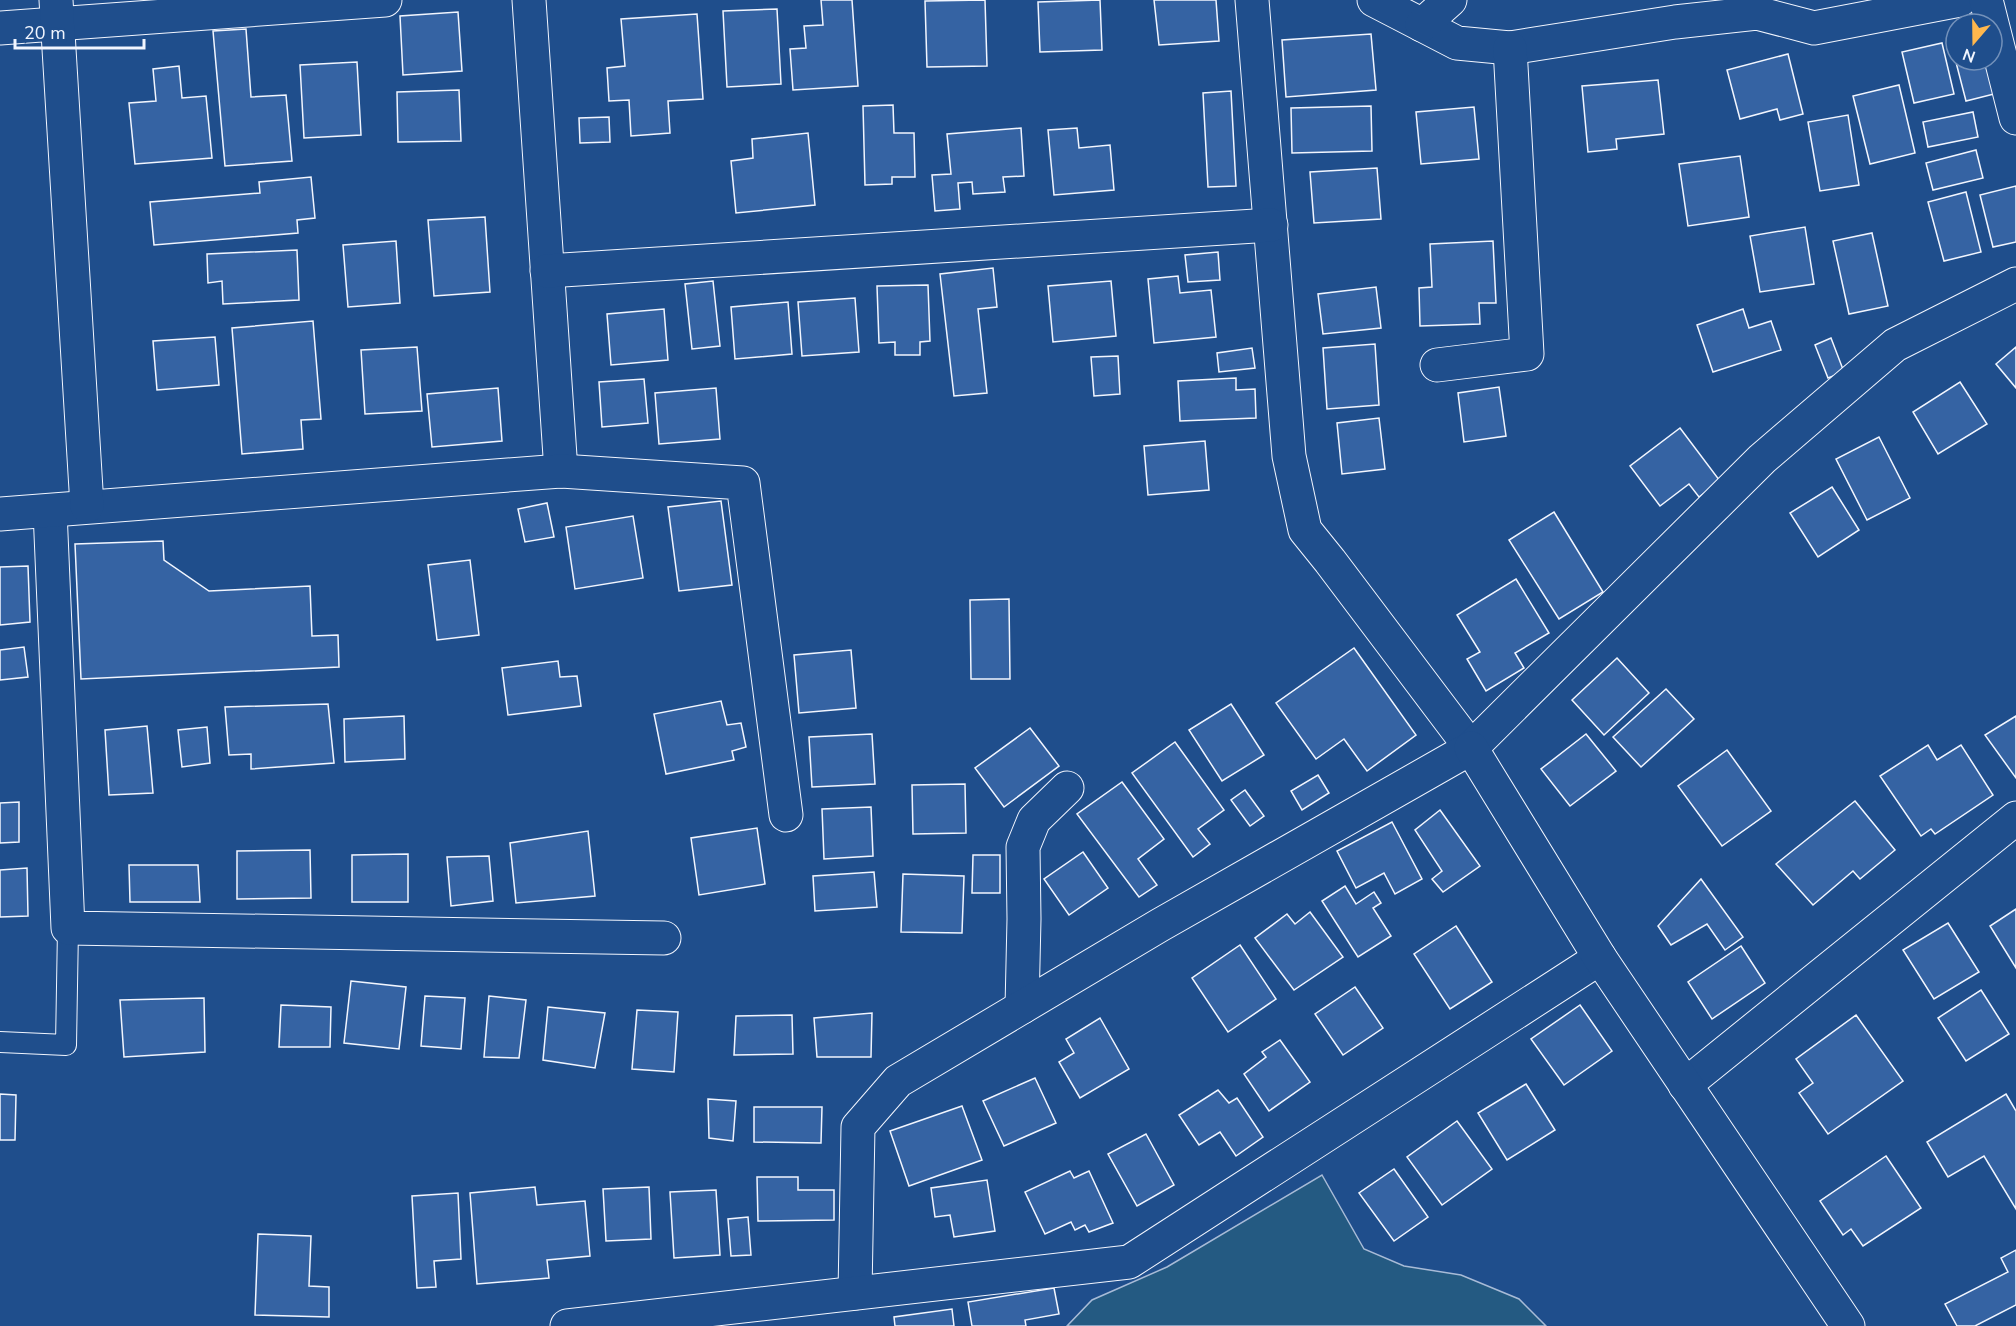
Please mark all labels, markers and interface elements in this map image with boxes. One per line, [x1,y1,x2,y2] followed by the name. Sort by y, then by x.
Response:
[15,12,144,50] scale bar
[1944,12,2004,72] north arrow
[24,21,66,45] text: 20 m
[1960,43,1979,68] text: N

